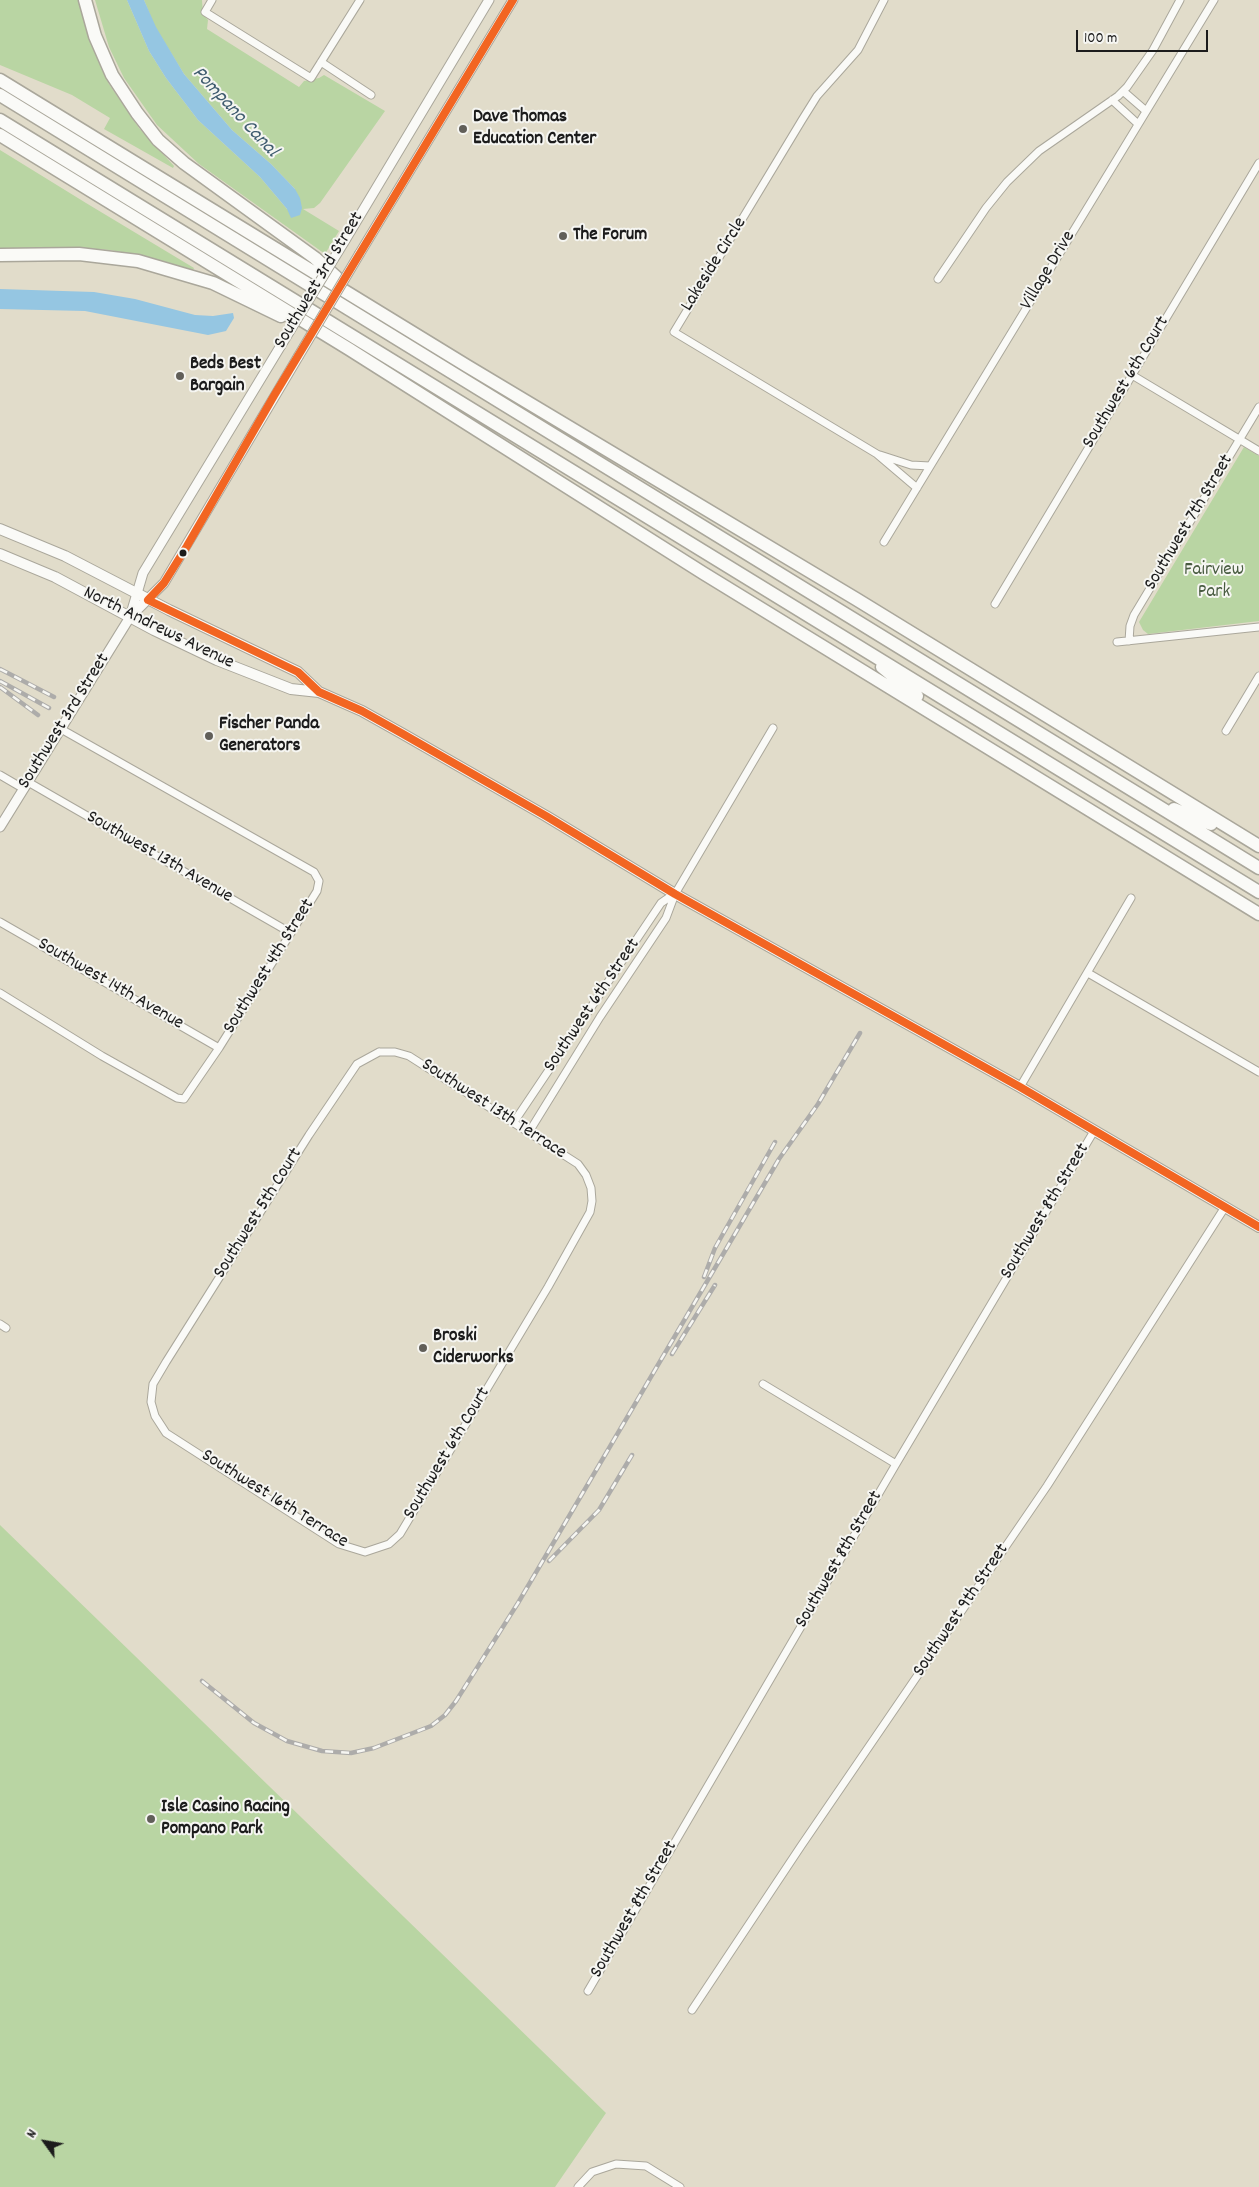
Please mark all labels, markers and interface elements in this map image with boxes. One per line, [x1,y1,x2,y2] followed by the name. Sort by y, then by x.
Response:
[1079,20,1212,52] scale bar
[1084,28,1117,50] text: 100 m
[186,63,282,163] water label: Pompano Canal
[473,107,596,151] place label: Dave Thomas Education Center
[457,123,469,135] marker: Dave Thomas Education Center
[270,208,370,354] street label: Southwest 3rd Street
[677,214,753,316] street label: Lakeside Circle
[573,225,647,247] place label: The Forum
[1017,227,1081,315] street label: Village Drive
[557,230,569,242] marker: The Forum
[1079,313,1175,453] street label: Southwest 6th Court
[190,354,261,398] place label: Beds Best Bargain
[174,370,186,382] marker: Beds Best Bargain
[1141,451,1239,595] street label: Southwest 7th Street
[178,548,188,558] unlabelled marker
[1184,560,1244,604] park label: Fairview Park
[79,583,237,675] street label: North Andrews Avenue
[14,650,116,794] street label: Southwest 3rd Street
[219,714,319,758] place label: Fischer Panda Generators
[203,730,215,742] marker: Fischer Panda Generators
[82,807,236,909] street label: Southwest 13th Avenue
[219,895,321,1039] street label: Southwest 4th Street
[33,934,187,1036] street label: Southwest 14th Avenue
[540,935,646,1077] street label: Southwest 6th Street
[416,1055,570,1165] street label: Southwest 13th Terrace
[996,1140,1096,1284] street label: Southwest 8th Street
[210,1145,308,1283] street label: Southwest 5th Court
[433,1326,514,1370] place label: Broski Ciderworks
[417,1342,429,1354] marker: Broski Ciderworks
[400,1384,496,1524] street label: Southwest 6th Court
[196,1446,352,1554] street label: Southwest 16th Terrace
[791,1487,889,1633] street label: Southwest 8th Street
[909,1540,1015,1682] street label: Southwest 9th Street
[161,1797,290,1841] place label: Isle Casino Racing Pompano Park
[145,1813,157,1825] marker: Isle Casino Racing Pompano Park
[586,1837,684,1983] street label: Southwest 8th Street
[20,2117,70,2167] north arrow
[22,2126,43,2142] text: N

